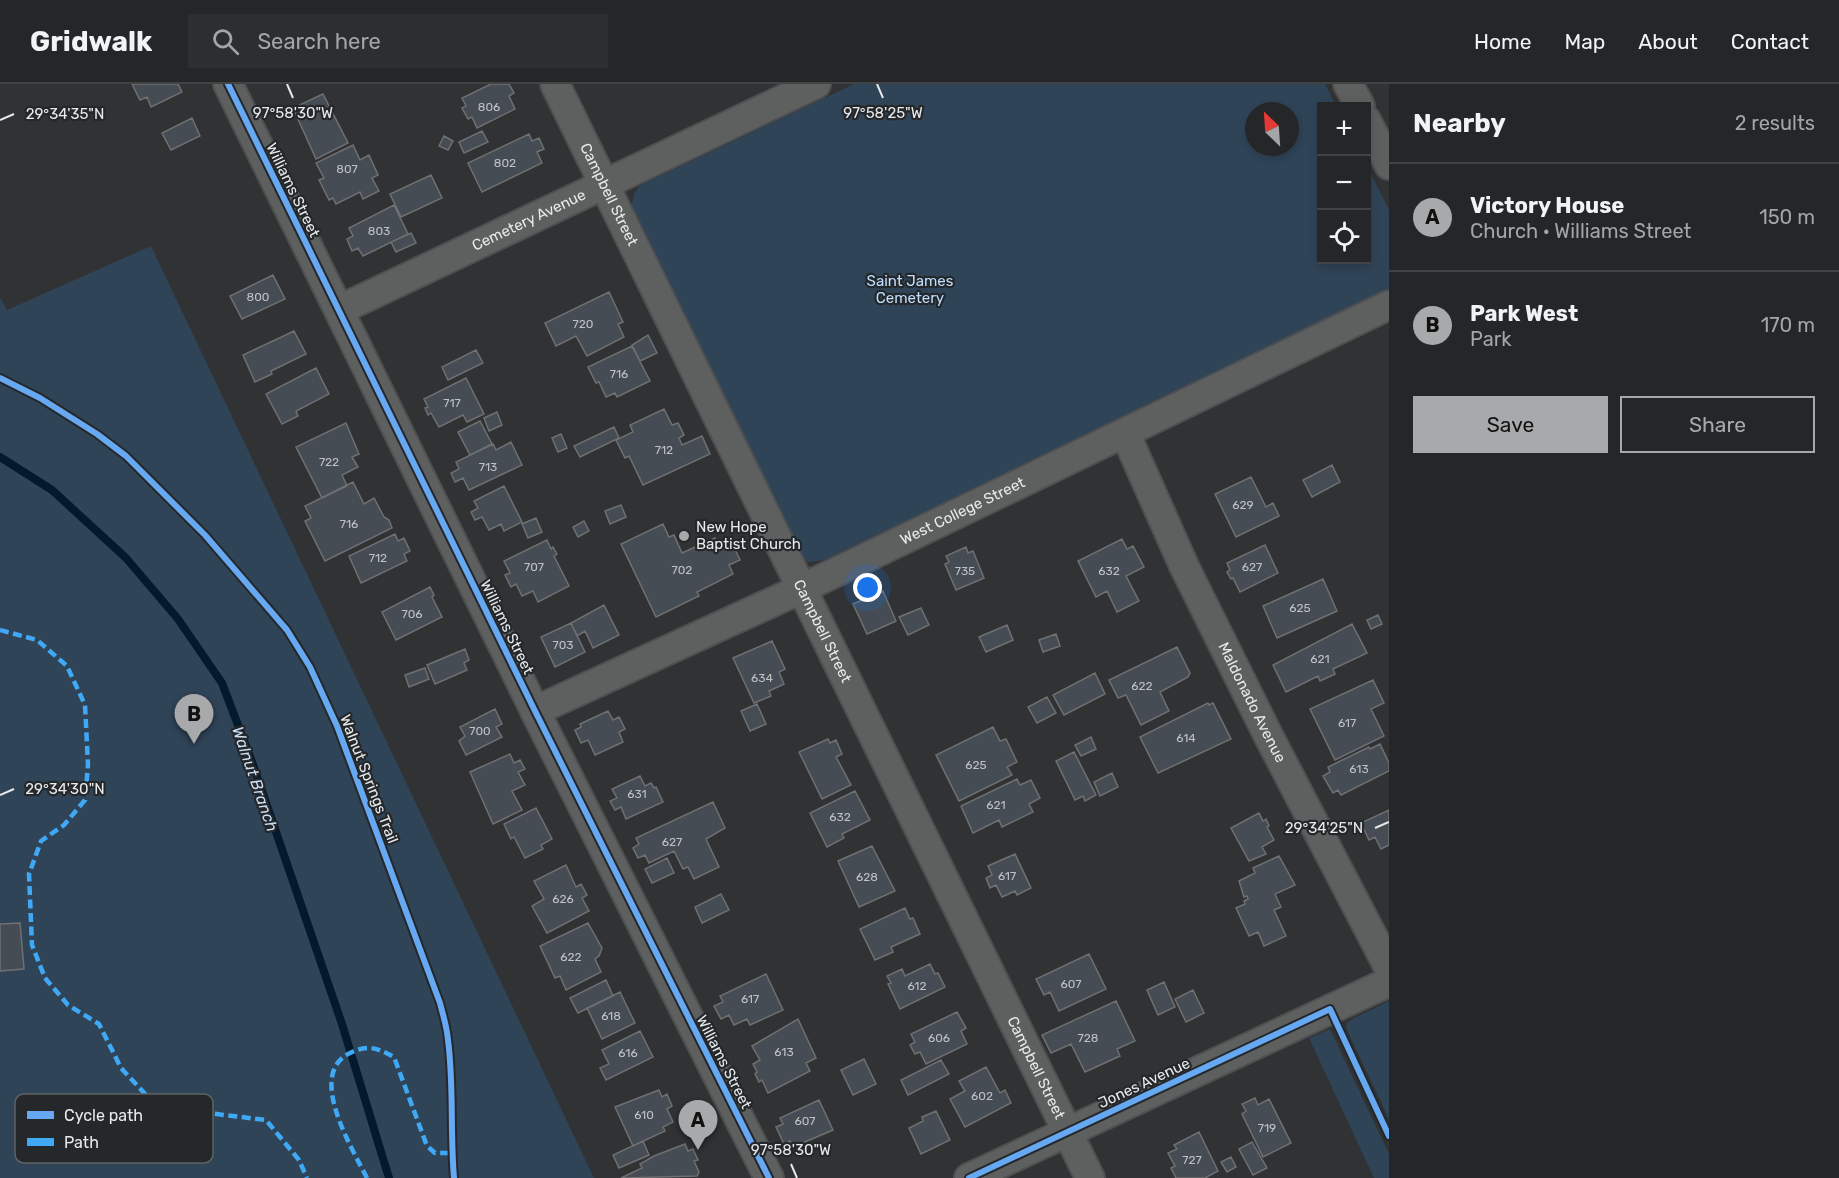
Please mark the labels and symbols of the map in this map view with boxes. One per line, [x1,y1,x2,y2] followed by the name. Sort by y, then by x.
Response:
[478,100,500,114] house number: 806
[1245,102,1299,156] north arrow
[253,104,333,122] text: 97°58'30"W
[843,104,923,122] text: 97°58'25"W
[26,105,104,123] text: 29°34'35"N
[262,140,324,240] street label: Williams Street
[576,140,642,249] street label: Campbell Street
[494,156,516,170] house number: 802
[336,162,358,176] house number: 807
[469,185,589,255] street label: Cemetery Avenue
[368,224,390,238] house number: 803
[867,272,954,307] park label: Saint James Cemetery
[247,290,269,304] house number: 800
[573,317,593,331] house number: 720
[610,367,628,381] house number: 716
[443,396,461,410] house number: 717
[655,443,673,457] house number: 712
[319,455,339,469] house number: 722
[479,460,497,474] house number: 713
[897,473,1028,549] street label: West College Street
[1232,498,1254,512] house number: 629
[340,517,358,531] house number: 716
[696,518,801,553] place label: New Hope Baptist Church
[677,529,691,543] marker: New Hope Baptist Church
[369,551,387,565] house number: 712
[524,560,544,574] house number: 707
[1242,560,1262,574] house number: 627
[672,563,692,577] house number: 702
[955,564,975,578] house number: 735
[1098,564,1120,578] house number: 632
[853,573,882,602] your location
[476,577,538,677] street label: Williams Street
[790,577,855,686] street label: Campbell Street
[1289,601,1311,615] house number: 625
[401,607,423,621] house number: 706
[553,638,574,652] house number: 703
[1214,639,1290,766] street label: Maldonado Avenue
[1310,652,1330,666] house number: 621
[751,671,773,685] house number: 634
[1131,679,1153,693] house number: 622
[174,694,214,744] pin: B
[336,712,402,846] street label: Walnut Springs Trail
[1338,716,1356,730] house number: 617
[228,724,282,834] water label: Walnut Branch
[469,724,491,738] house number: 700
[1176,731,1196,745] house number: 614
[965,758,987,772] house number: 625
[1349,762,1369,776] house number: 613
[25,780,105,798] text: 29°34'30"N
[627,787,647,801] house number: 631
[986,798,1006,812] house number: 621
[829,810,851,824] house number: 632
[1285,819,1363,837] text: 29°34'25"N
[662,835,682,849] house number: 627
[998,869,1016,883] house number: 617
[856,870,878,884] house number: 628
[552,892,574,906] house number: 626
[560,950,582,964] house number: 622
[1060,977,1082,991] house number: 607
[907,979,927,993] house number: 612
[741,992,759,1006] house number: 617
[601,1009,621,1023] house number: 618
[693,1012,755,1112] street label: Williams Street
[1003,1013,1069,1122] street label: Campbell Street
[928,1031,950,1045] house number: 606
[1078,1031,1098,1045] house number: 728
[774,1045,794,1059] house number: 613
[618,1046,638,1060] house number: 616
[1095,1054,1193,1112] street label: Jones Avenue
[971,1089,993,1103] house number: 602
[15,1094,213,1163] legend
[678,1100,718,1150] pin: A
[64,1106,143,1125] text: Cycle path
[634,1108,654,1122] house number: 610
[794,1114,816,1128] house number: 607
[1258,1121,1276,1135] house number: 719
[64,1133,99,1152] text: Path
[751,1141,831,1159] text: 97°58'30"W
[1182,1153,1202,1167] house number: 727

